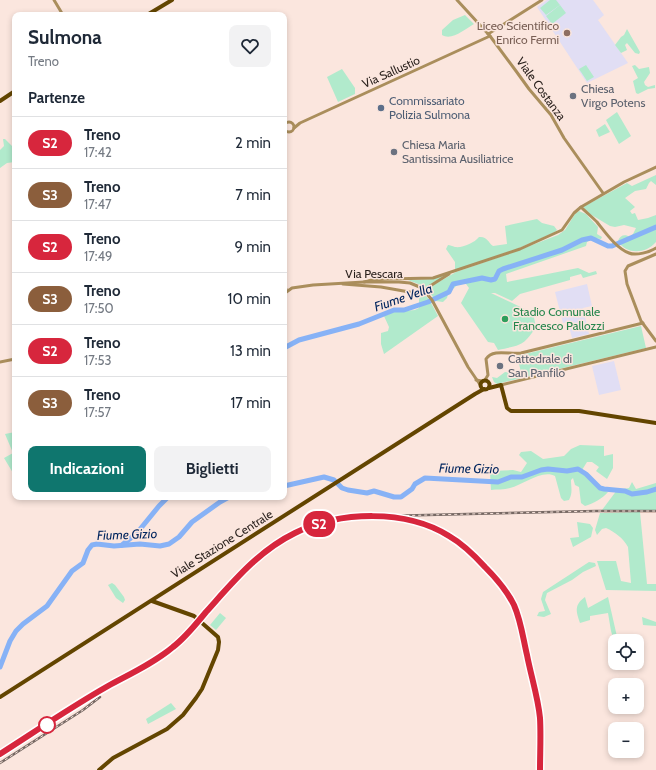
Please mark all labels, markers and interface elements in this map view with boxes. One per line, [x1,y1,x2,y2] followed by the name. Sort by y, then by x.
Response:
[477,18,559,47] place label: Liceo Scientifico Enrico Fermi
[229,25,271,67] button: heart
[28,26,102,49] text: Sulmona
[562,28,572,38] marker: Liceo Scientifico Enrico Fermi
[360,52,422,91] street label: Via Sallustio
[28,53,59,69] text: Treno
[513,54,569,123] street label: Viale Costanza
[581,81,645,110] place label: Chiesa Virgo Potens
[28,89,85,107] text: Partenze
[568,91,578,101] marker: Chiesa Virgo Potens
[389,93,470,122] place label: Commissariato Polizia Sulmona
[376,103,386,113] marker: Commissariato Polizia Sulmona
[84,126,120,144] text: Treno
[42,134,58,152] text: S2
[235,134,271,152] text: 2 min
[402,137,513,166] place label: Chiesa Maria Santissima Ausiliatrice
[84,144,112,160] text: 17:42
[389,147,399,157] marker: Chiesa Maria Santissima Ausiliatrice
[84,178,120,196] text: Treno
[42,186,58,204] text: S3
[235,186,271,204] text: 7 min
[84,196,112,212] text: 17:47
[84,230,120,248] text: Treno
[42,238,58,256] text: S2
[234,238,271,256] text: 9 min
[84,248,112,264] text: 17:49
[345,266,403,281] street label: Via Pescara
[372,280,434,314] water label: Fiume Vella
[84,282,120,300] text: Treno
[42,290,58,308] text: S3
[228,290,271,308] text: 10 min
[84,300,114,316] text: 17:50
[513,304,604,333] place label: Stadio Comunale Francesco Pallozzi
[500,314,510,324] marker: Stadio Comunale Francesco Pallozzi
[84,334,120,352] text: Treno
[42,342,58,360] text: S2
[230,342,271,360] text: 13 min
[508,351,572,380] place label: Cattedrale di San Panfilo
[84,352,112,368] text: 17:53
[495,361,505,371] marker: Cattedrale di San Panfilo
[84,386,120,404] text: Treno
[42,394,58,412] text: S3
[230,394,271,412] text: 17 min
[84,404,111,420] text: 17:57
[28,446,146,492] button: Indicazioni
[154,446,271,492] button: Biglietti
[439,459,500,477] water label: Fiume Gizio
[168,506,275,581] street label: Viale Stazione Centrale
[301,511,337,537] line badge: S2
[311,515,327,533] text: S2
[97,525,158,543] water label: Fiume Gizio
[608,634,644,758] map controls
[608,634,644,670] button: locate
[608,678,644,714] button: +
[38,716,56,734] unlabelled marker
[608,722,644,758] button: −

